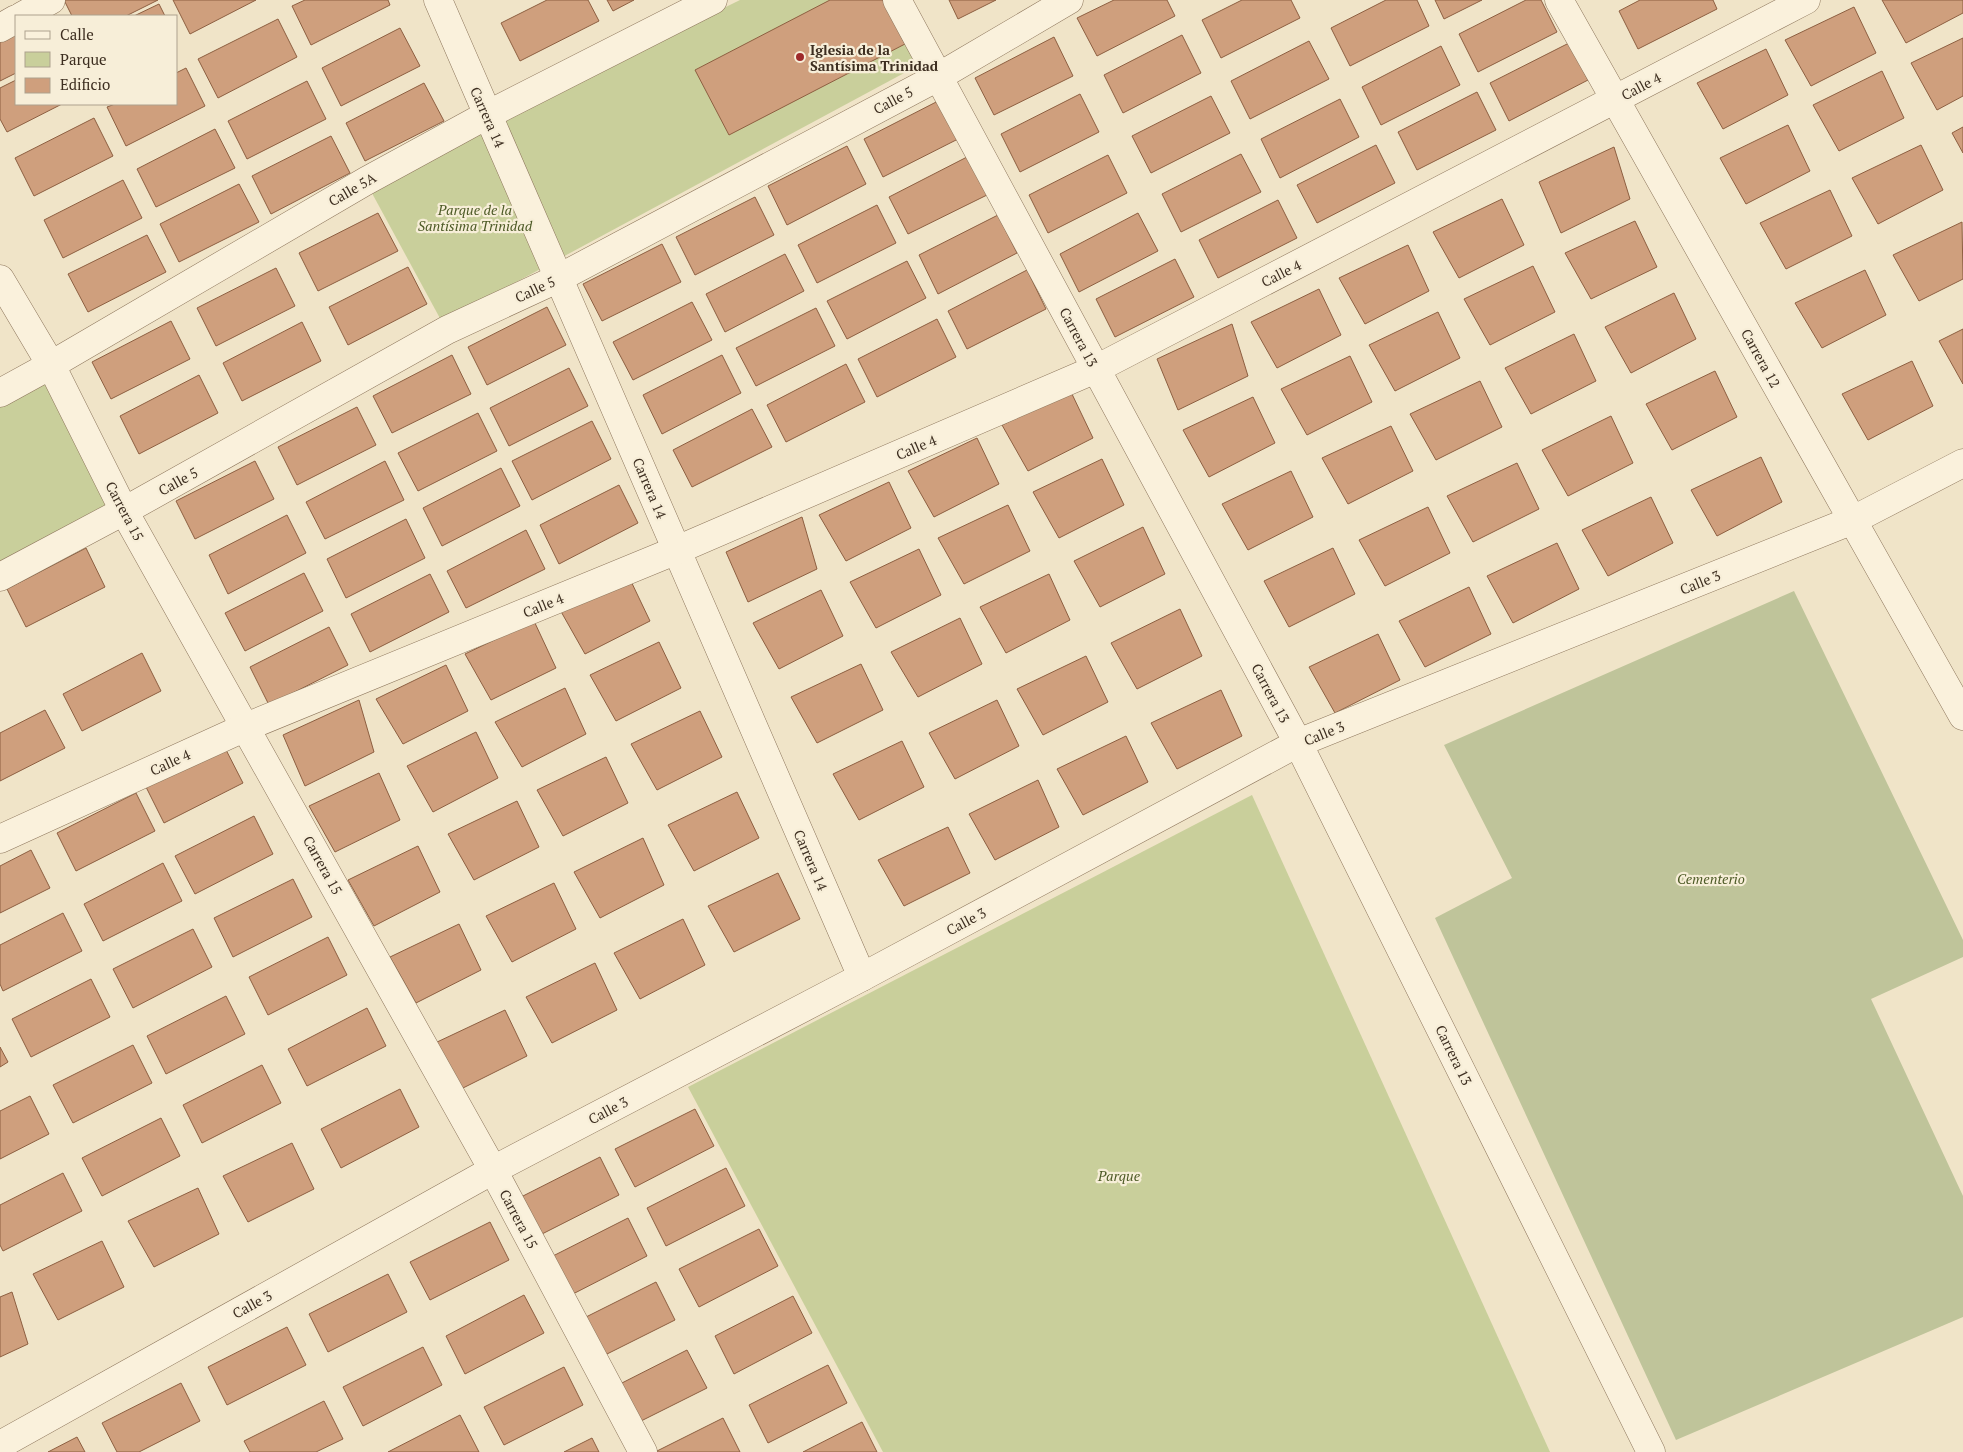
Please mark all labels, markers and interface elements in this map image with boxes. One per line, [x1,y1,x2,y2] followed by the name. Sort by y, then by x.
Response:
[15,15,178,105] legend
[60,24,94,44] text: Calle
[810,40,939,75] place label: Iglesia de la Santísima Trinidad
[60,49,107,69] text: Parque
[794,51,806,63] marker: Iglesia de la Santísima Trinidad
[1618,67,1665,104] street label: Calle 4
[60,74,110,94] text: Edificio
[870,82,916,118] street label: Calle 5
[466,84,510,151] street label: Carrera 14
[325,168,380,210] street label: Calle 5A
[418,200,533,235] park label: Parque de la Santísima Trinidad
[1258,255,1305,291] street label: Calle 4
[512,271,558,307] street label: Calle 5
[1055,304,1103,370] street label: Carrera 13
[1737,325,1785,391] street label: Carrera 12
[893,430,940,464] street label: Calle 4
[629,455,672,522] street label: Carrera 14
[155,462,201,500] street label: Calle 5
[101,478,149,544] street label: Carrera 15
[1677,565,1723,599] street label: Calle 3
[520,588,567,622] street label: Calle 4
[1247,660,1295,726] street label: Carrera 13
[1301,716,1347,750] street label: Calle 3
[147,744,194,780] street label: Calle 4
[790,827,833,894] street label: Carrera 14
[299,832,347,898] street label: Carrera 15
[1677,869,1745,888] park label: Cementerio
[943,903,989,939] street label: Calle 3
[1431,1022,1477,1088] street label: Carrera 13
[585,1092,631,1128] street label: Calle 3
[1097,1166,1141,1185] park label: Parque
[495,1186,543,1252] street label: Carrera 15
[229,1285,275,1323] street label: Calle 3

